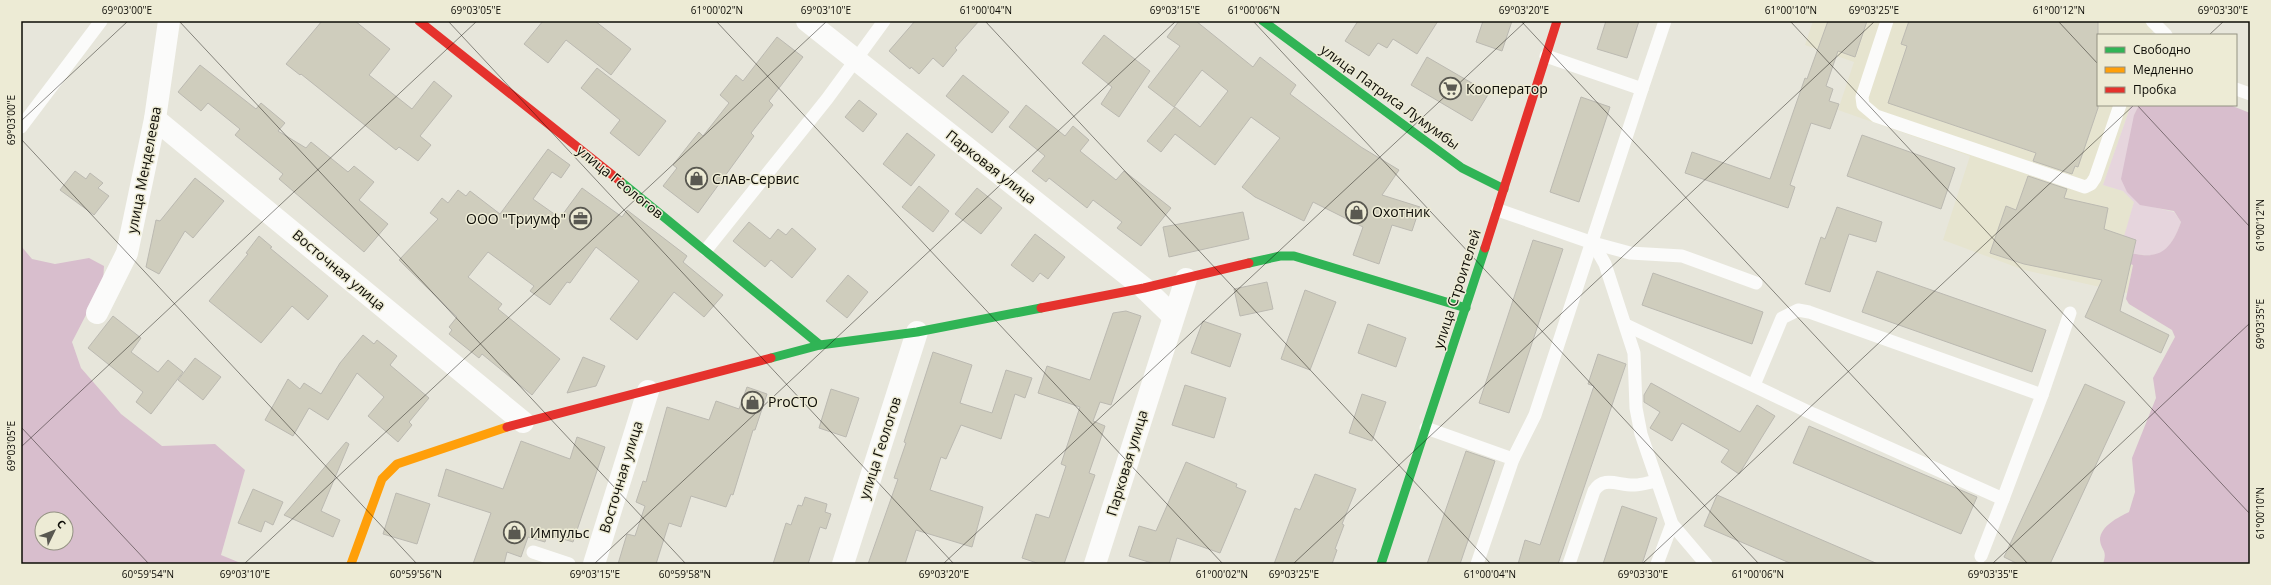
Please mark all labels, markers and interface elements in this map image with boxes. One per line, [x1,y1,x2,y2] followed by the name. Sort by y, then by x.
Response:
[102,3,152,17] text: 69°03'00"E
[451,3,501,17] text: 69°03'05"E
[691,3,743,17] text: 61°00'02"N
[801,3,851,17] text: 69°03'10"E
[960,3,1012,17] text: 61°00'04"N
[1150,3,1200,17] text: 69°03'15"E
[1228,3,1280,17] text: 61°00'06"N
[1499,3,1549,17] text: 69°03'20"E
[1765,3,1817,17] text: 61°00'10"N
[1849,3,1899,17] text: 69°03'25"E
[2033,3,2085,17] text: 61°00'12"N
[2198,3,2248,17] text: 69°03'30"E
[2097,34,2237,106] legend
[1317,40,1464,154] street label: улица Патриса Лумумбы
[2133,41,2191,58] text: Свободно
[2133,61,2193,78] text: Медленно
[1437,76,1463,102] supermarket icon: Кооператор
[1466,79,1548,98] place label: Кооператор
[2133,81,2176,98] text: Пробка
[4,95,18,145] text: 69°03'00"E
[122,105,165,235] street label: улица Менделеева
[942,125,1040,208] street label: Парковая улица
[573,141,668,223] street label: улица Геологов
[683,166,709,192] shop icon: СлАв-Сервис
[712,169,799,188] place label: СлАв-Сервис
[1344,199,1370,225] shop icon: Охотник
[2253,199,2267,251] text: 61°00'12"N
[1372,202,1431,221] place label: Охотник
[568,206,594,232] office icon: ООО "Триумф"
[466,209,566,228] place label: ООО "Триумф"
[289,225,390,314] street label: Восточная улица
[1428,227,1485,351] street label: улица Строителей
[2253,299,2267,349] text: 69°03'35"E
[740,389,766,415] shop icon: ProСТО
[768,392,818,411] place label: ProСТО
[854,394,905,501] street label: улица Геологов
[1101,408,1152,518] street label: Парковая улица
[594,419,647,535] street label: Восточная улица
[4,421,18,471] text: 69°03'05"E
[2253,487,2267,539] text: 61°00'10"N
[34,511,74,551] north arrow
[54,516,70,532] text: С
[502,520,528,546] shop icon: Импульс
[530,523,590,542] place label: Импульс
[122,567,174,581] text: 60°59'54"N
[220,567,270,581] text: 69°03'10"E
[390,567,442,581] text: 60°59'56"N
[570,567,620,581] text: 69°03'15"E
[659,567,711,581] text: 60°59'58"N
[919,567,969,581] text: 69°03'20"E
[1196,567,1248,581] text: 61°00'02"N
[1269,567,1319,581] text: 69°03'25"E
[1464,567,1516,581] text: 61°00'04"N
[1618,567,1668,581] text: 69°03'30"E
[1732,567,1784,581] text: 61°00'06"N
[1968,567,2018,581] text: 69°03'35"E

